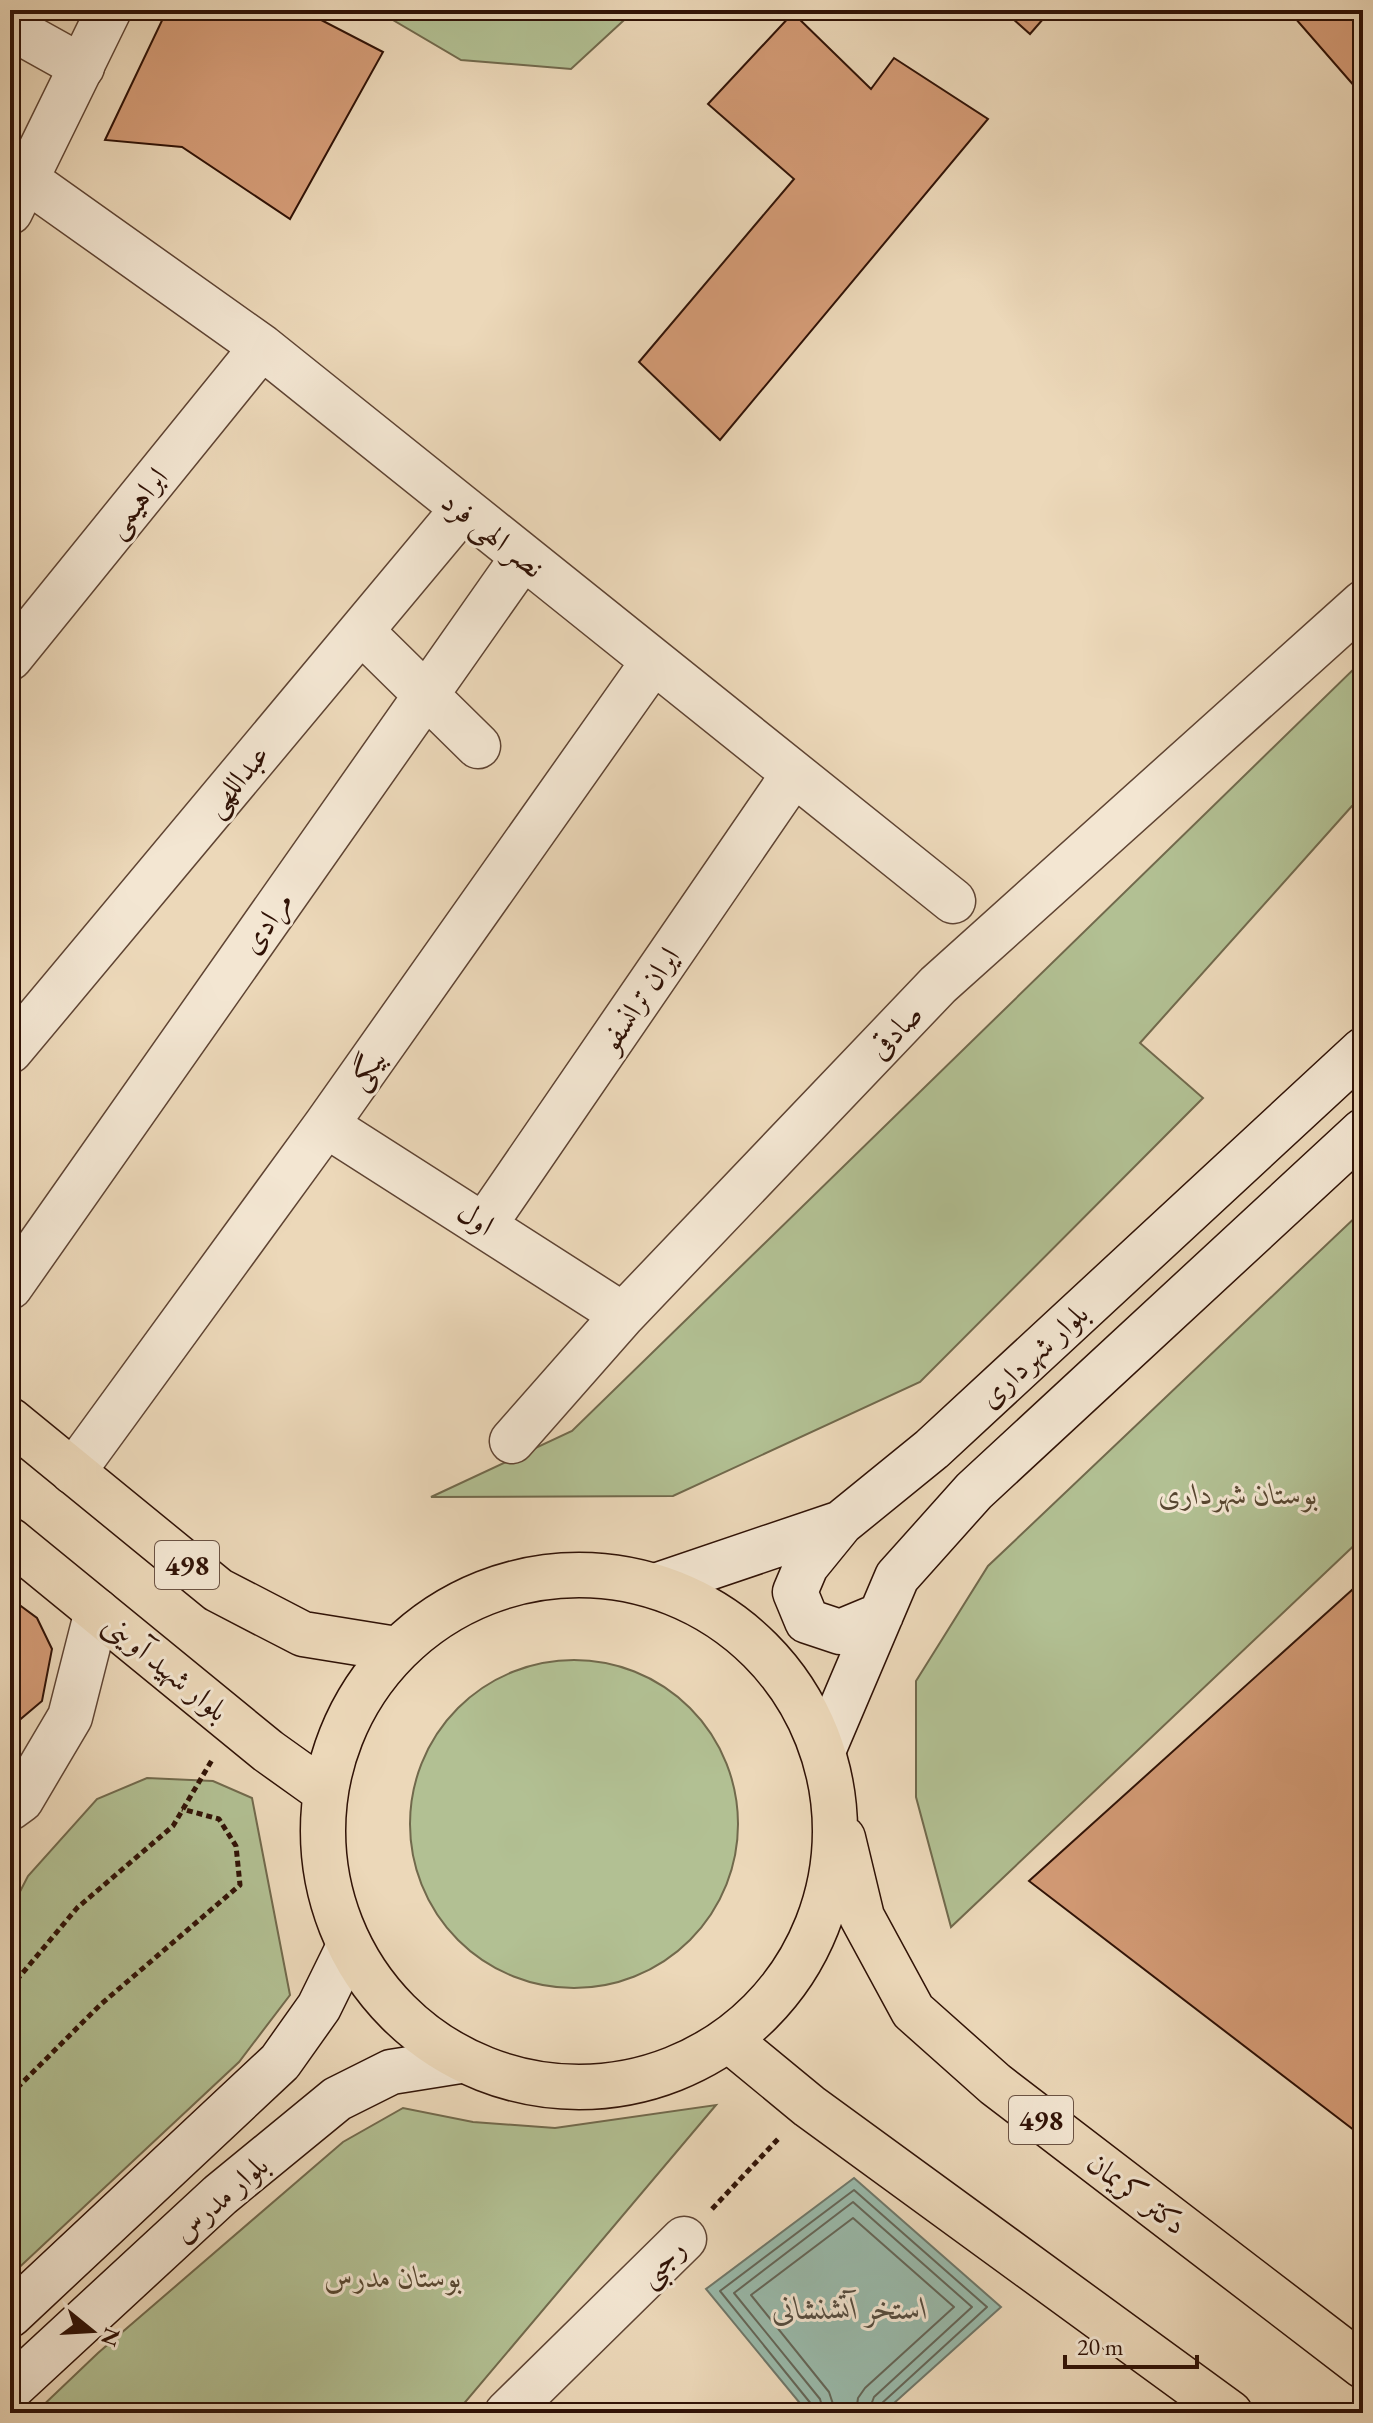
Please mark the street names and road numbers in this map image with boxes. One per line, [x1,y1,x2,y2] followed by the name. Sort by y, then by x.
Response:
[96,459,177,546] street label: ابراهیمی
[433,482,552,587] street label: نصر الهی فرد
[194,736,278,825] street label: عبداللهی
[231,883,303,962] street label: مرادی
[588,939,688,1061] street label: ایران ترانسفو
[859,995,931,1067] street label: صادقی
[338,1041,395,1098] street label: بیگی
[450,1192,502,1244] street label: اول
[970,1294,1096,1416] street label: بلوار شهرداری
[155,1541,219,1589] road number: 498
[95,1605,237,1730] street label: بلوار شهید آوینی
[1009,2096,1073,2144] road number: 498
[1079,2143,1195,2243] street label: دکتر کریمان
[164,2146,276,2250] street label: بلوار مدرس
[628,2229,697,2298] street label: رجبی

